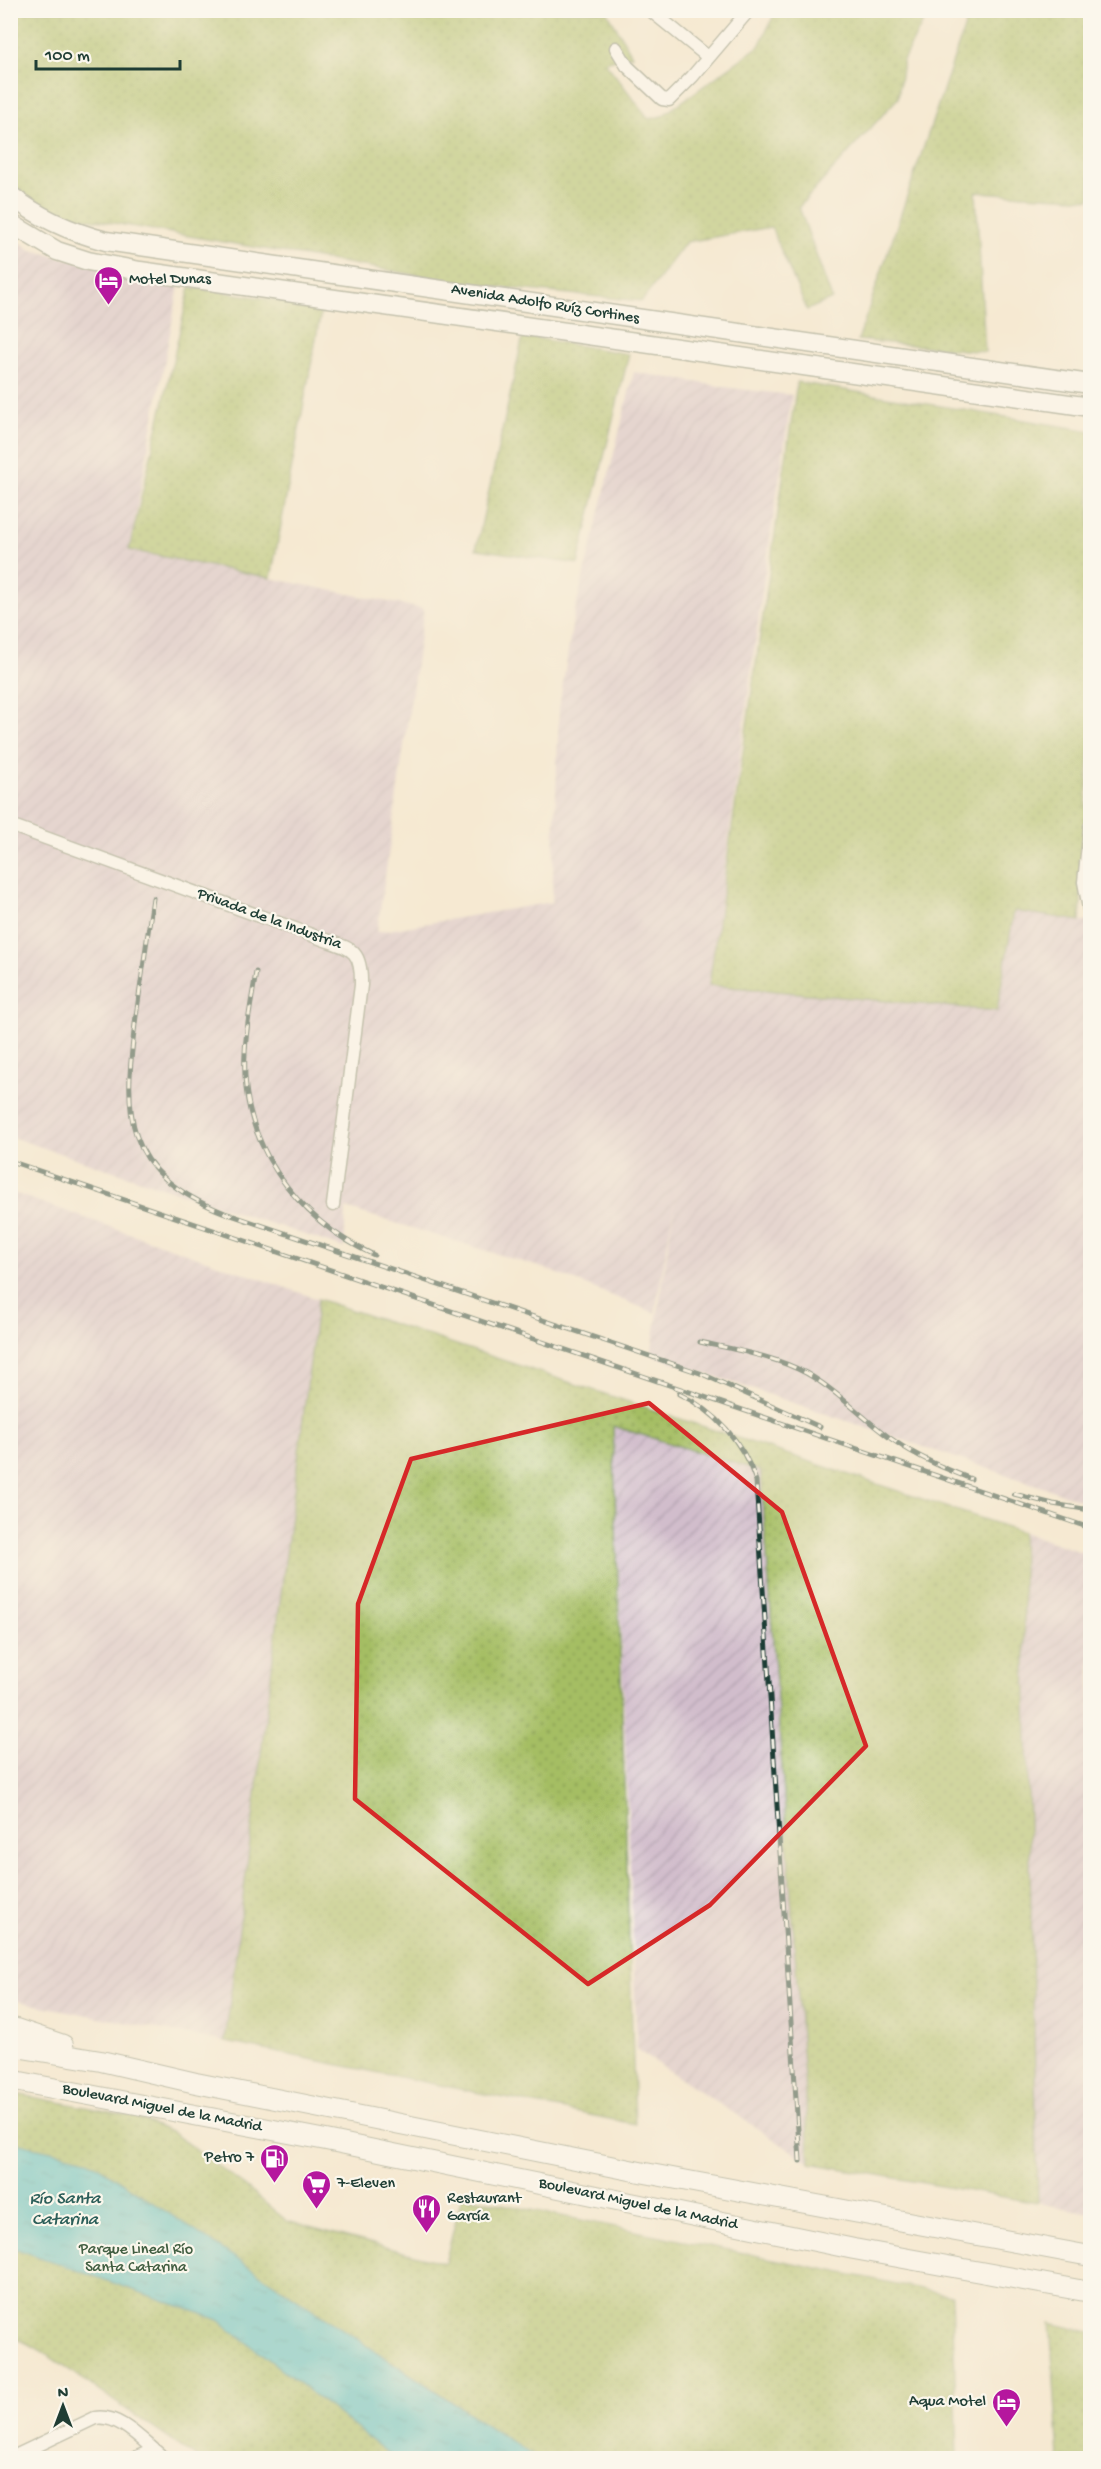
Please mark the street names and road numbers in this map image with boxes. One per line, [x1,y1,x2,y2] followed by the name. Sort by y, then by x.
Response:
[450,281,641,329] street label: Avenida Adolfo Ruíz Cortines
[193,885,345,955] street label: Privada de la Industria
[60,2080,265,2138] street label: Boulevard Miguel de la Madrid
[536,2174,741,2236] street label: Boulevard Miguel de la Madrid

